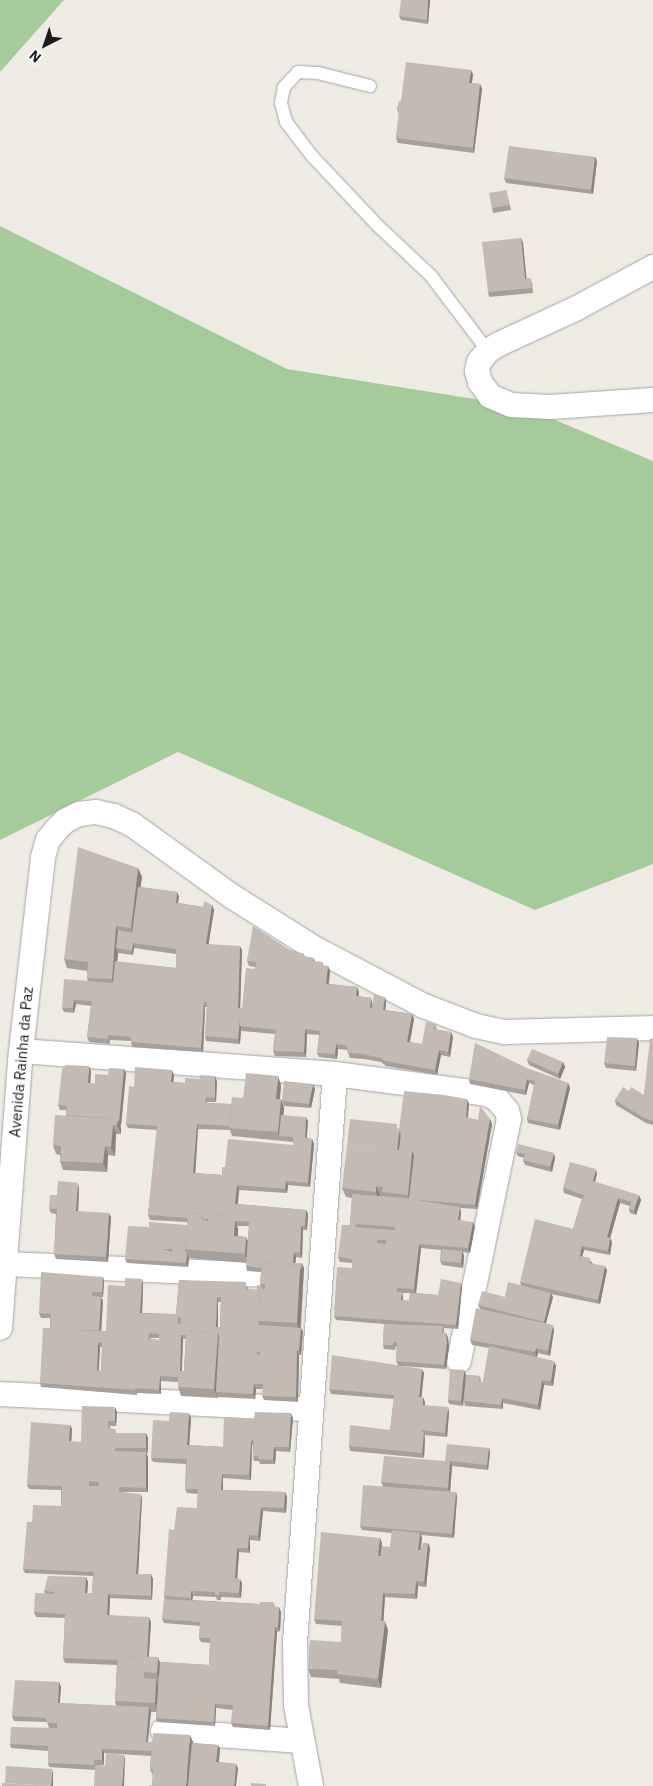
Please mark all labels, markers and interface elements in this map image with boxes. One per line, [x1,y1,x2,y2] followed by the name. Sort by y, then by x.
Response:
[20,20,70,70] north arrow
[25,46,45,66] text: N
[5,986,37,1138] street label: Avenida Rainha da Paz

